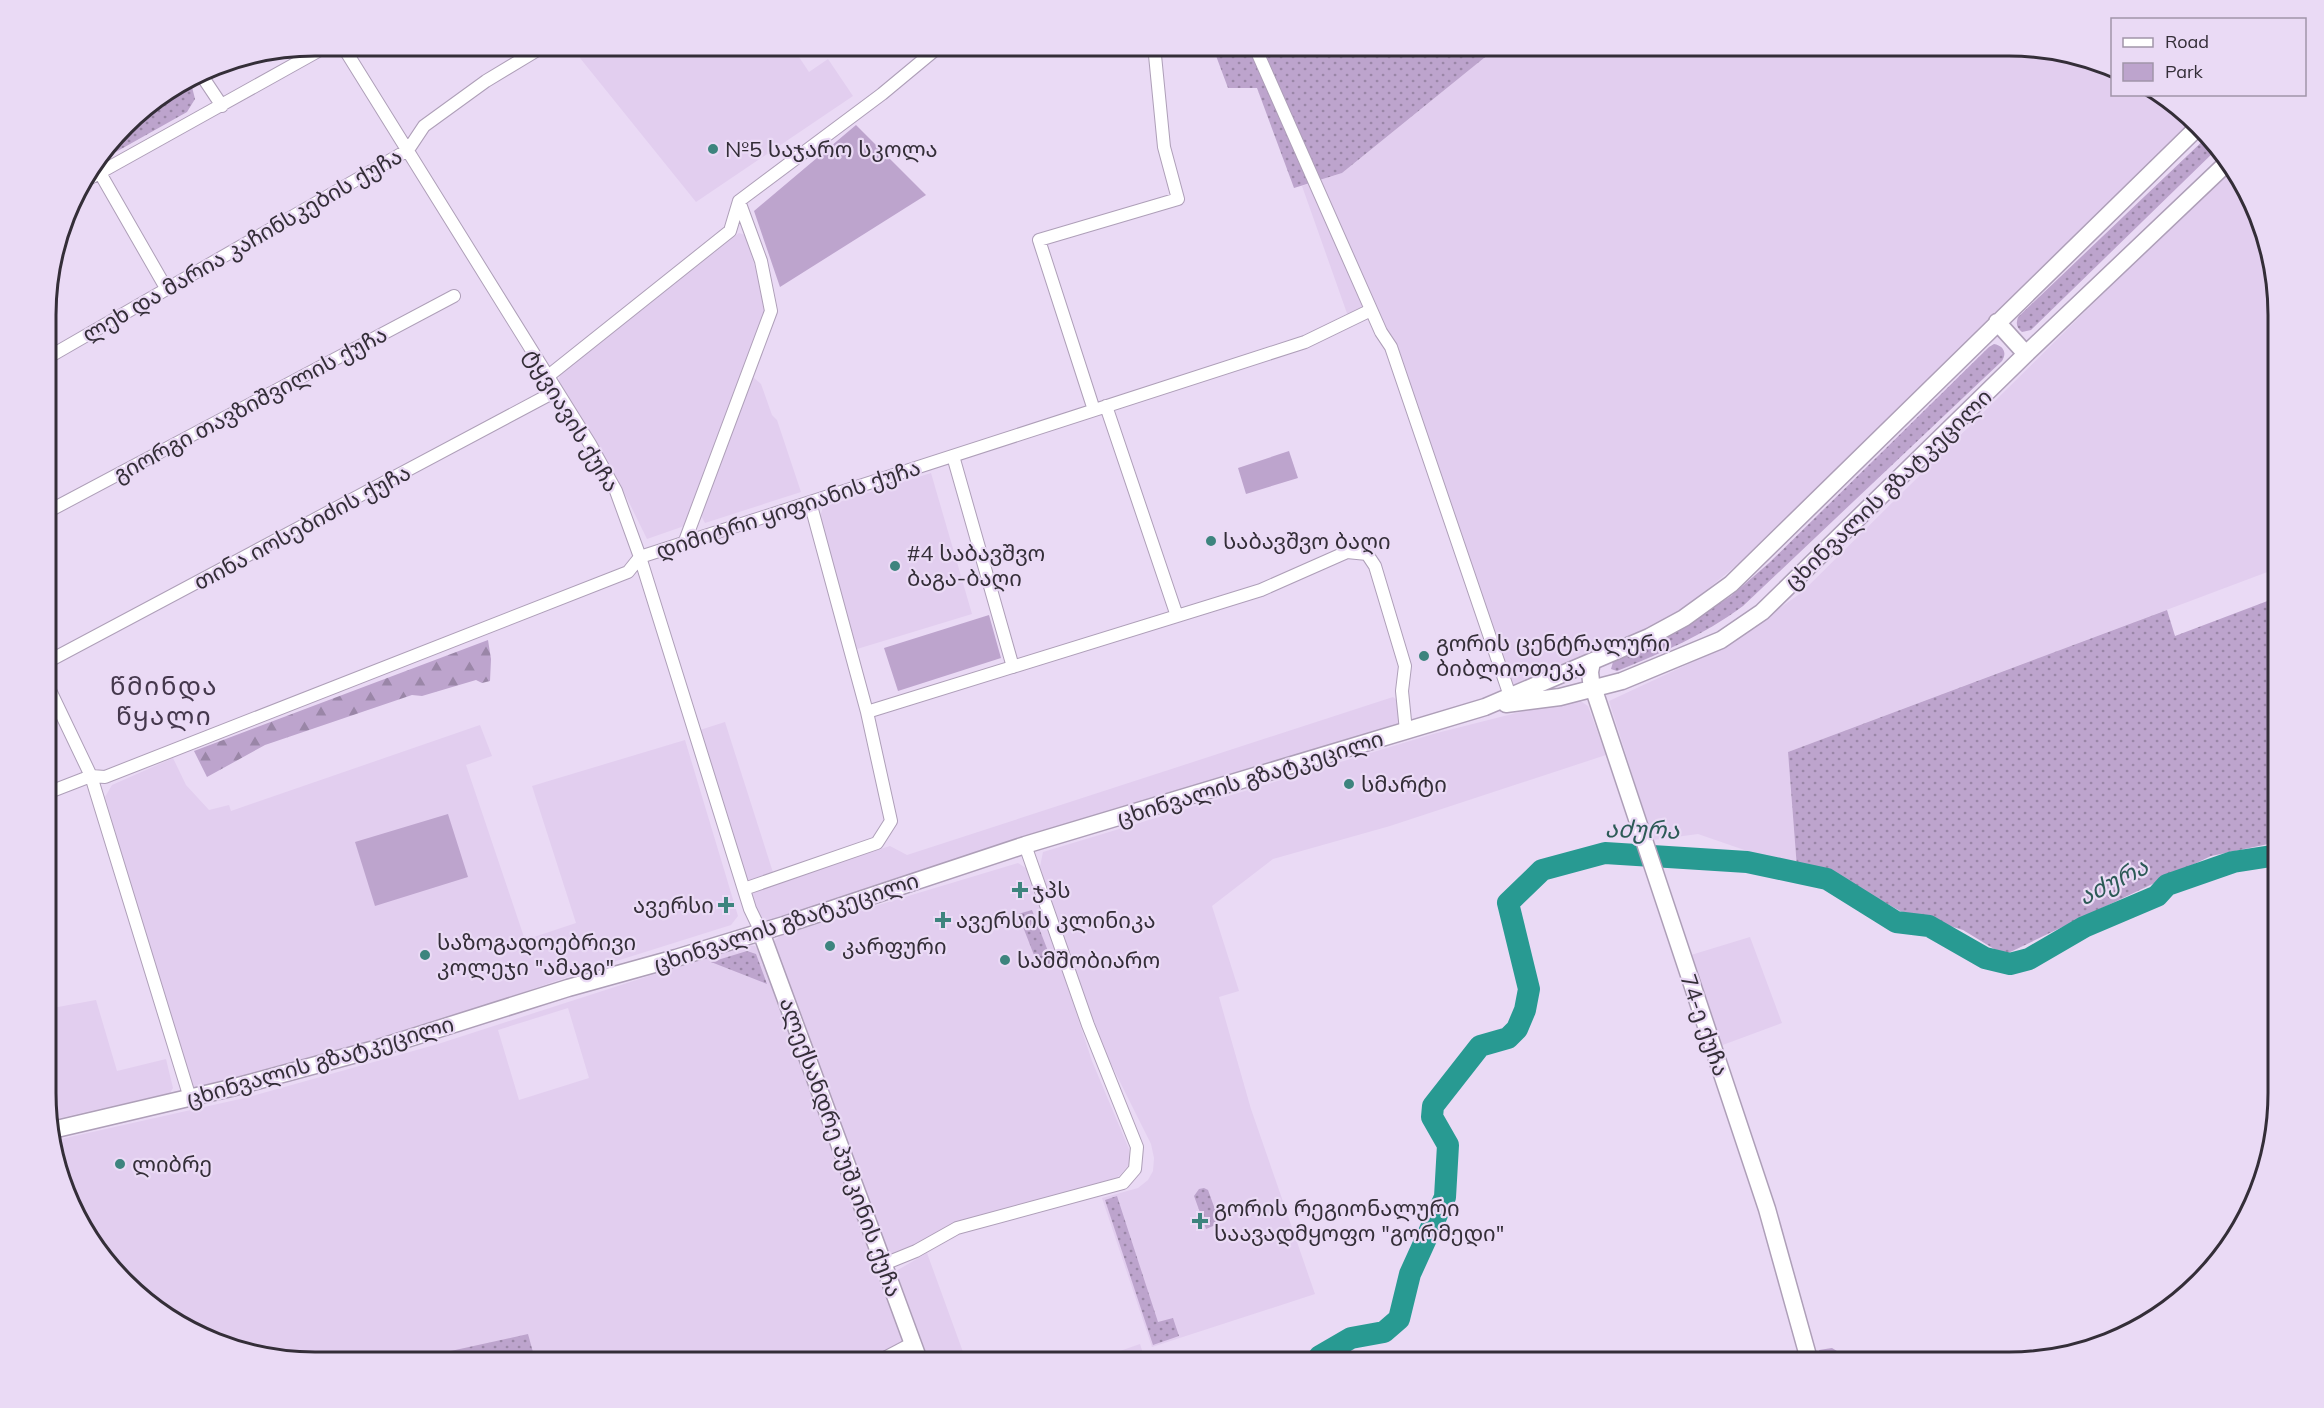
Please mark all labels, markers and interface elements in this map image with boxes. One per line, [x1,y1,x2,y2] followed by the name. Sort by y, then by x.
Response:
[2111,18,2306,96] legend
[2165,30,2209,53] text: Road
[2165,60,2204,83] text: Park
[725,135,938,163] place label: №5 საჯარო სკოლა
[77,142,407,348] street label: ლეხ და მარია კაჩინსკების ქუჩა
[706,142,720,156] marker: №5 საჯარო სკოლა
[108,320,392,488] street label: გიორგი თავზიშვილის ქუჩა
[518,343,626,497] street label: ტყვიავის ქუჩა
[1779,383,1997,595] street label: ცხინვალის გზატკეცილი
[652,453,924,565] street label: დიმიტრი ყიფიანის ქუჩა
[189,458,415,596] street label: თინა იოსებიძის ქუჩა
[1223,527,1391,555] place label: საბავშვო ბაღი
[1204,534,1218,548] marker: საბავშვო ბაღი
[907,539,1045,592] place label: #4 საბავშვო ბაგა-ბაღი
[888,559,902,573] marker: #4 საბავშვო ბაგა-ბაღი
[1436,629,1670,682] place label: გორის ცენტრალური ბიბლიოთეკა
[1417,649,1431,663] marker: გორის ცენტრალური ბიბლიოთეკა
[110,669,218,732] district label: წმინდა წყალი
[1113,724,1387,832] street label: ცხინვალის გზატკეცილი
[1361,770,1447,798] place label: სმარტი
[1342,777,1356,791] marker: სმარტი
[1604,813,1680,845] water label: აძურა
[2072,850,2153,911] water label: აძურა
[650,866,922,978] street label: ცხინვალის გზატკეცილი
[1032,876,1070,904] place label: ჯპს
[1013,883,1027,897] marker: ჯპს
[633,891,714,919] place label: ავერსი
[719,898,733,912] marker: ავერსი
[956,906,1156,934] place label: ავერსის კლინიკა
[934,911,952,929] marker: ავერსის კლინიკა
[437,928,636,981] place label: საზოგადოებრივი კოლეჯი "ამაგი"
[842,932,947,960] place label: კარფური
[823,939,837,953] marker: კარფური
[1017,946,1160,974] place label: სამშობიარო
[418,948,432,962] marker: საზოგადოებრივი კოლეჯი "ამაგი"
[998,953,1012,967] marker: სამშობიარო
[1675,970,1735,1080] street label: 74-ე ქუჩა
[774,993,908,1301] street label: ალექსანდრე პუშკინის ქუჩა
[183,1009,457,1113] street label: ცხინვალის გზატკეცილი
[132,1150,212,1178] place label: ლიბრე
[113,1157,127,1171] marker: ლიბრე
[1214,1194,1504,1247] place label: გორის რეგიონალური საავადმყოფო "გორმედი"
[1191,1212,1209,1230] marker: გორის რეგიონალური საავადმყოფო "გორმედი"

